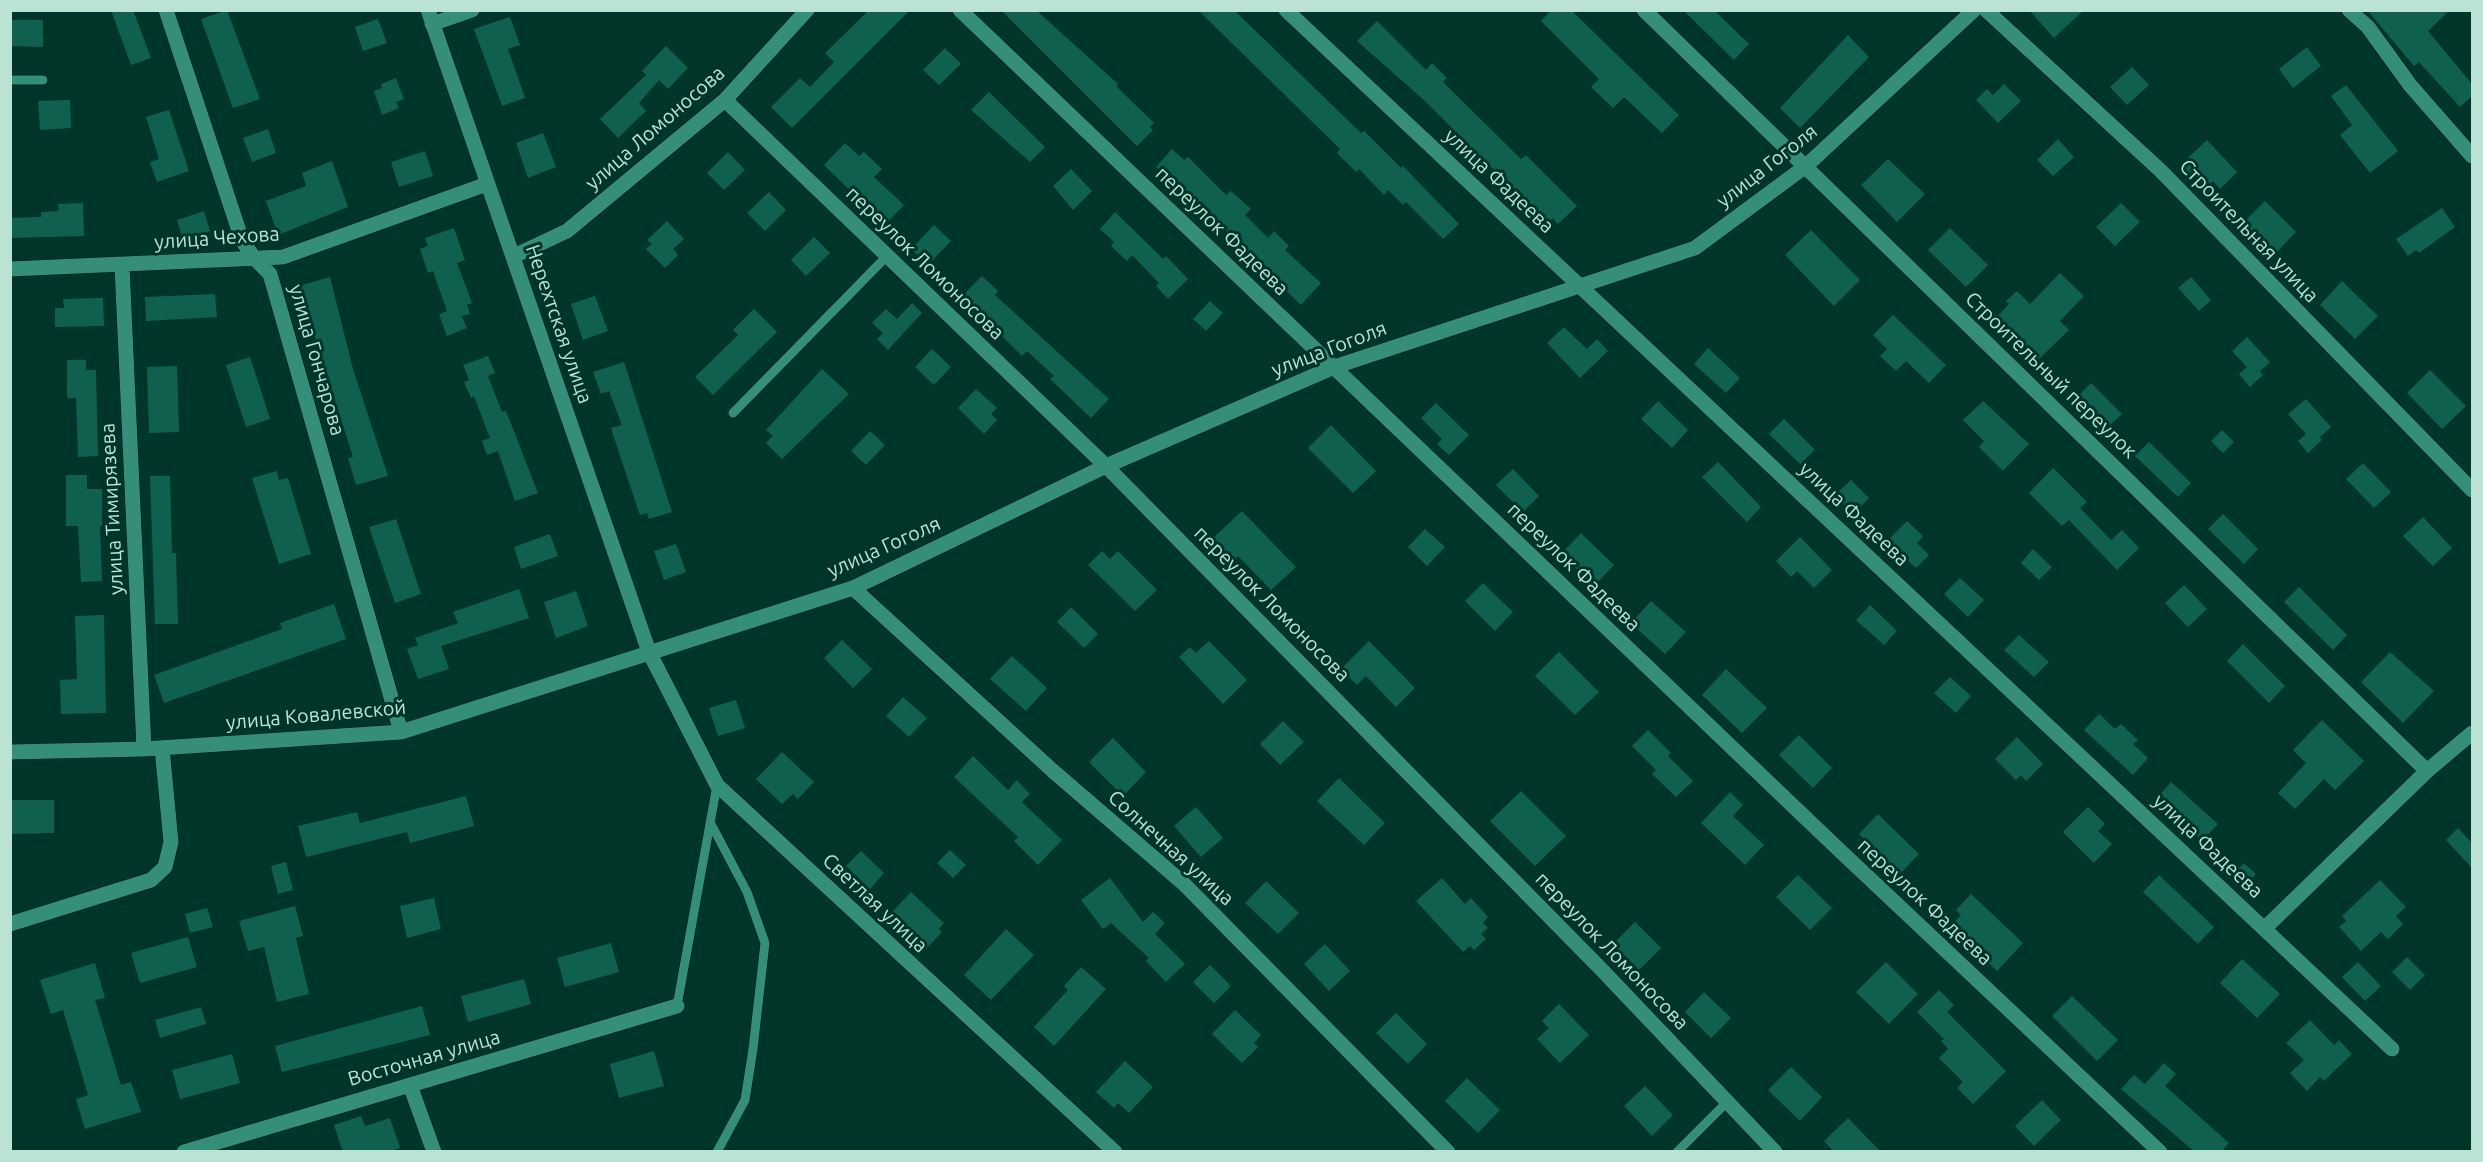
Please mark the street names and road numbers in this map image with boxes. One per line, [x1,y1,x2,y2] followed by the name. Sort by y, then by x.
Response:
[580,61,730,195] street label: улица Ломоносова
[1712,119,1822,213] street label: улица Гоголя
[1439,124,1559,238] street label: улица Фадеева
[2174,154,2324,308] street label: Строительная улица
[1151,161,1293,301] street label: переулок Фадеева
[841,181,1009,345] street label: переулок Ломоносова
[154,222,280,254] street label: улица Чехова
[521,241,597,407] street label: Нерехтская улица
[284,282,350,438] street label: улица Гончарова
[1960,287,2142,463] street label: Строительный переулок
[1268,316,1390,382] street label: улица Гоголя
[96,423,128,595] street label: улица Тимирязева
[1794,457,1914,571] street label: улица Фадеева
[1503,497,1645,637] street label: переулок Фадеева
[824,511,944,583] street label: улица Гоголя
[1189,521,1355,687] street label: переулок Ломоносова
[225,695,407,735] street label: улица Ковалевской
[1103,785,1239,911] street label: Солнечная улица
[2148,789,2268,903] street label: улица Фадеева
[1853,833,1997,971] street label: переулок Фадеева
[818,848,932,958] street label: Светлая улица
[1530,867,1694,1035] street label: переулок Ломоносова
[345,1025,503,1091] street label: Восточная улица

